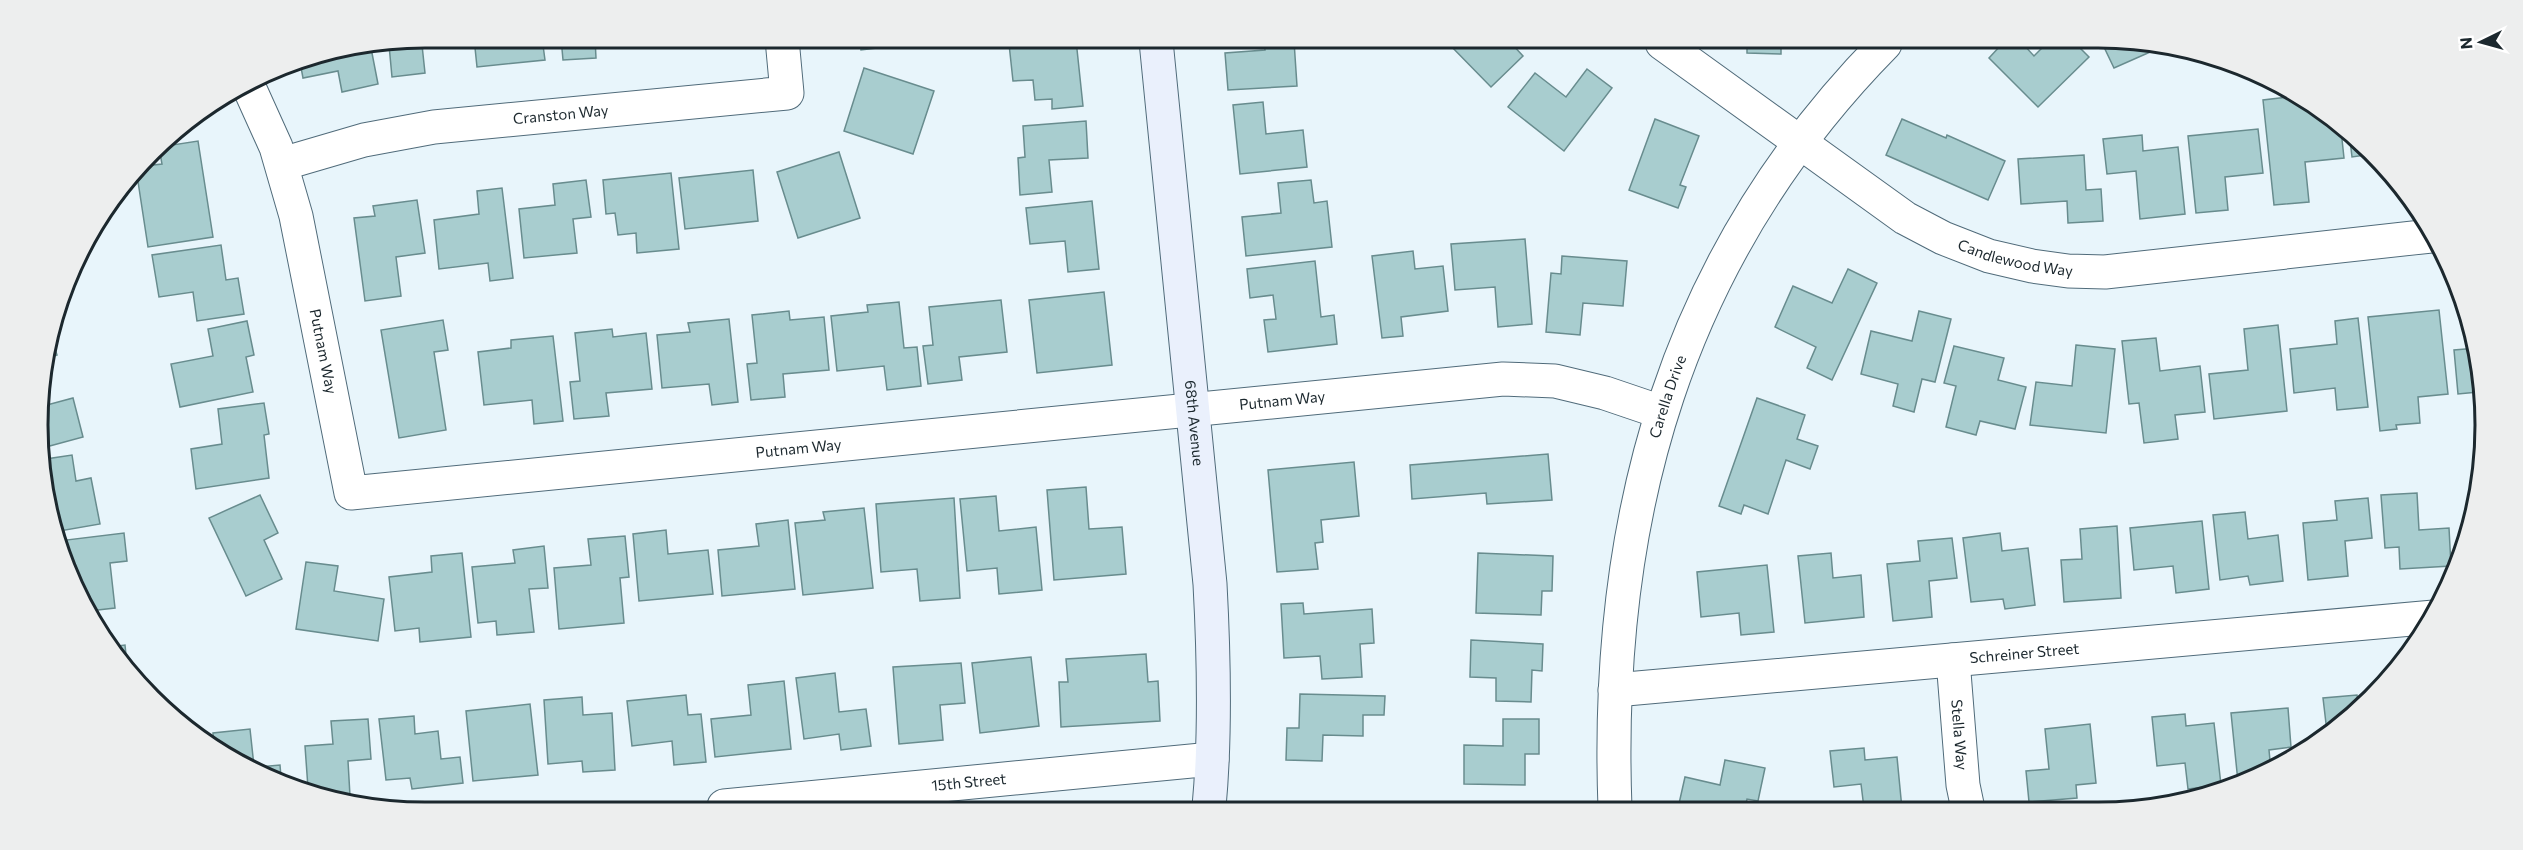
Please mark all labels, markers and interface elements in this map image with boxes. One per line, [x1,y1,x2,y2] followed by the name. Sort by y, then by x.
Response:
[2451,12,2511,72] north arrow
[2456,37,2476,50] text: N
[512,100,609,127] street label: Cranston Way
[1955,235,2073,279] street label: Candlewood Way
[307,307,341,396] street label: Putnam Way
[1645,352,1689,440] street label: Carella Drive
[1182,379,1208,467] street label: 68th Avenue
[1238,387,1326,413] street label: Putnam Way
[755,434,843,461] street label: Putnam Way
[1969,639,2080,666] street label: Schreiner Street
[1948,699,1972,771] street label: Stella Way
[931,769,1007,794] street label: 15th Street

